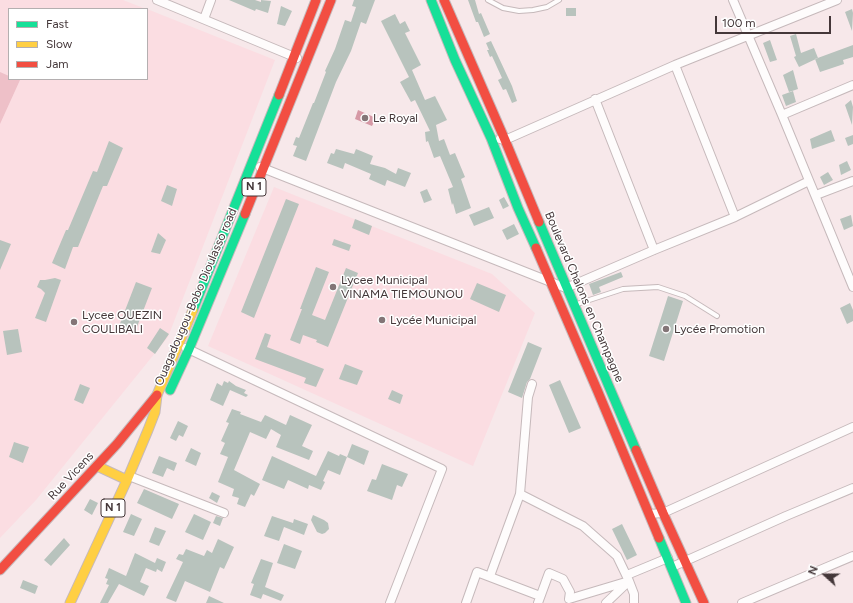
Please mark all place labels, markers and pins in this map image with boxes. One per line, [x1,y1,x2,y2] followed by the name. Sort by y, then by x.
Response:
[373,111,418,125] place label: Le Royal
[360,113,370,123] marker: Le Royal
[341,273,463,301] place label: Lycee Municipal VINAMA TIEMOUNOU
[328,282,338,292] marker: Lycee Municipal VINAMA TIEMOUNOU
[82,308,162,336] place label: Lycee OUEZIN COULIBALI
[390,313,476,327] place label: Lycée Municipal
[377,315,387,325] marker: Lycée Municipal
[69,317,79,327] marker: Lycee OUEZIN COULIBALI
[674,322,765,336] place label: Lycée Promotion
[661,324,671,334] marker: Lycée Promotion

